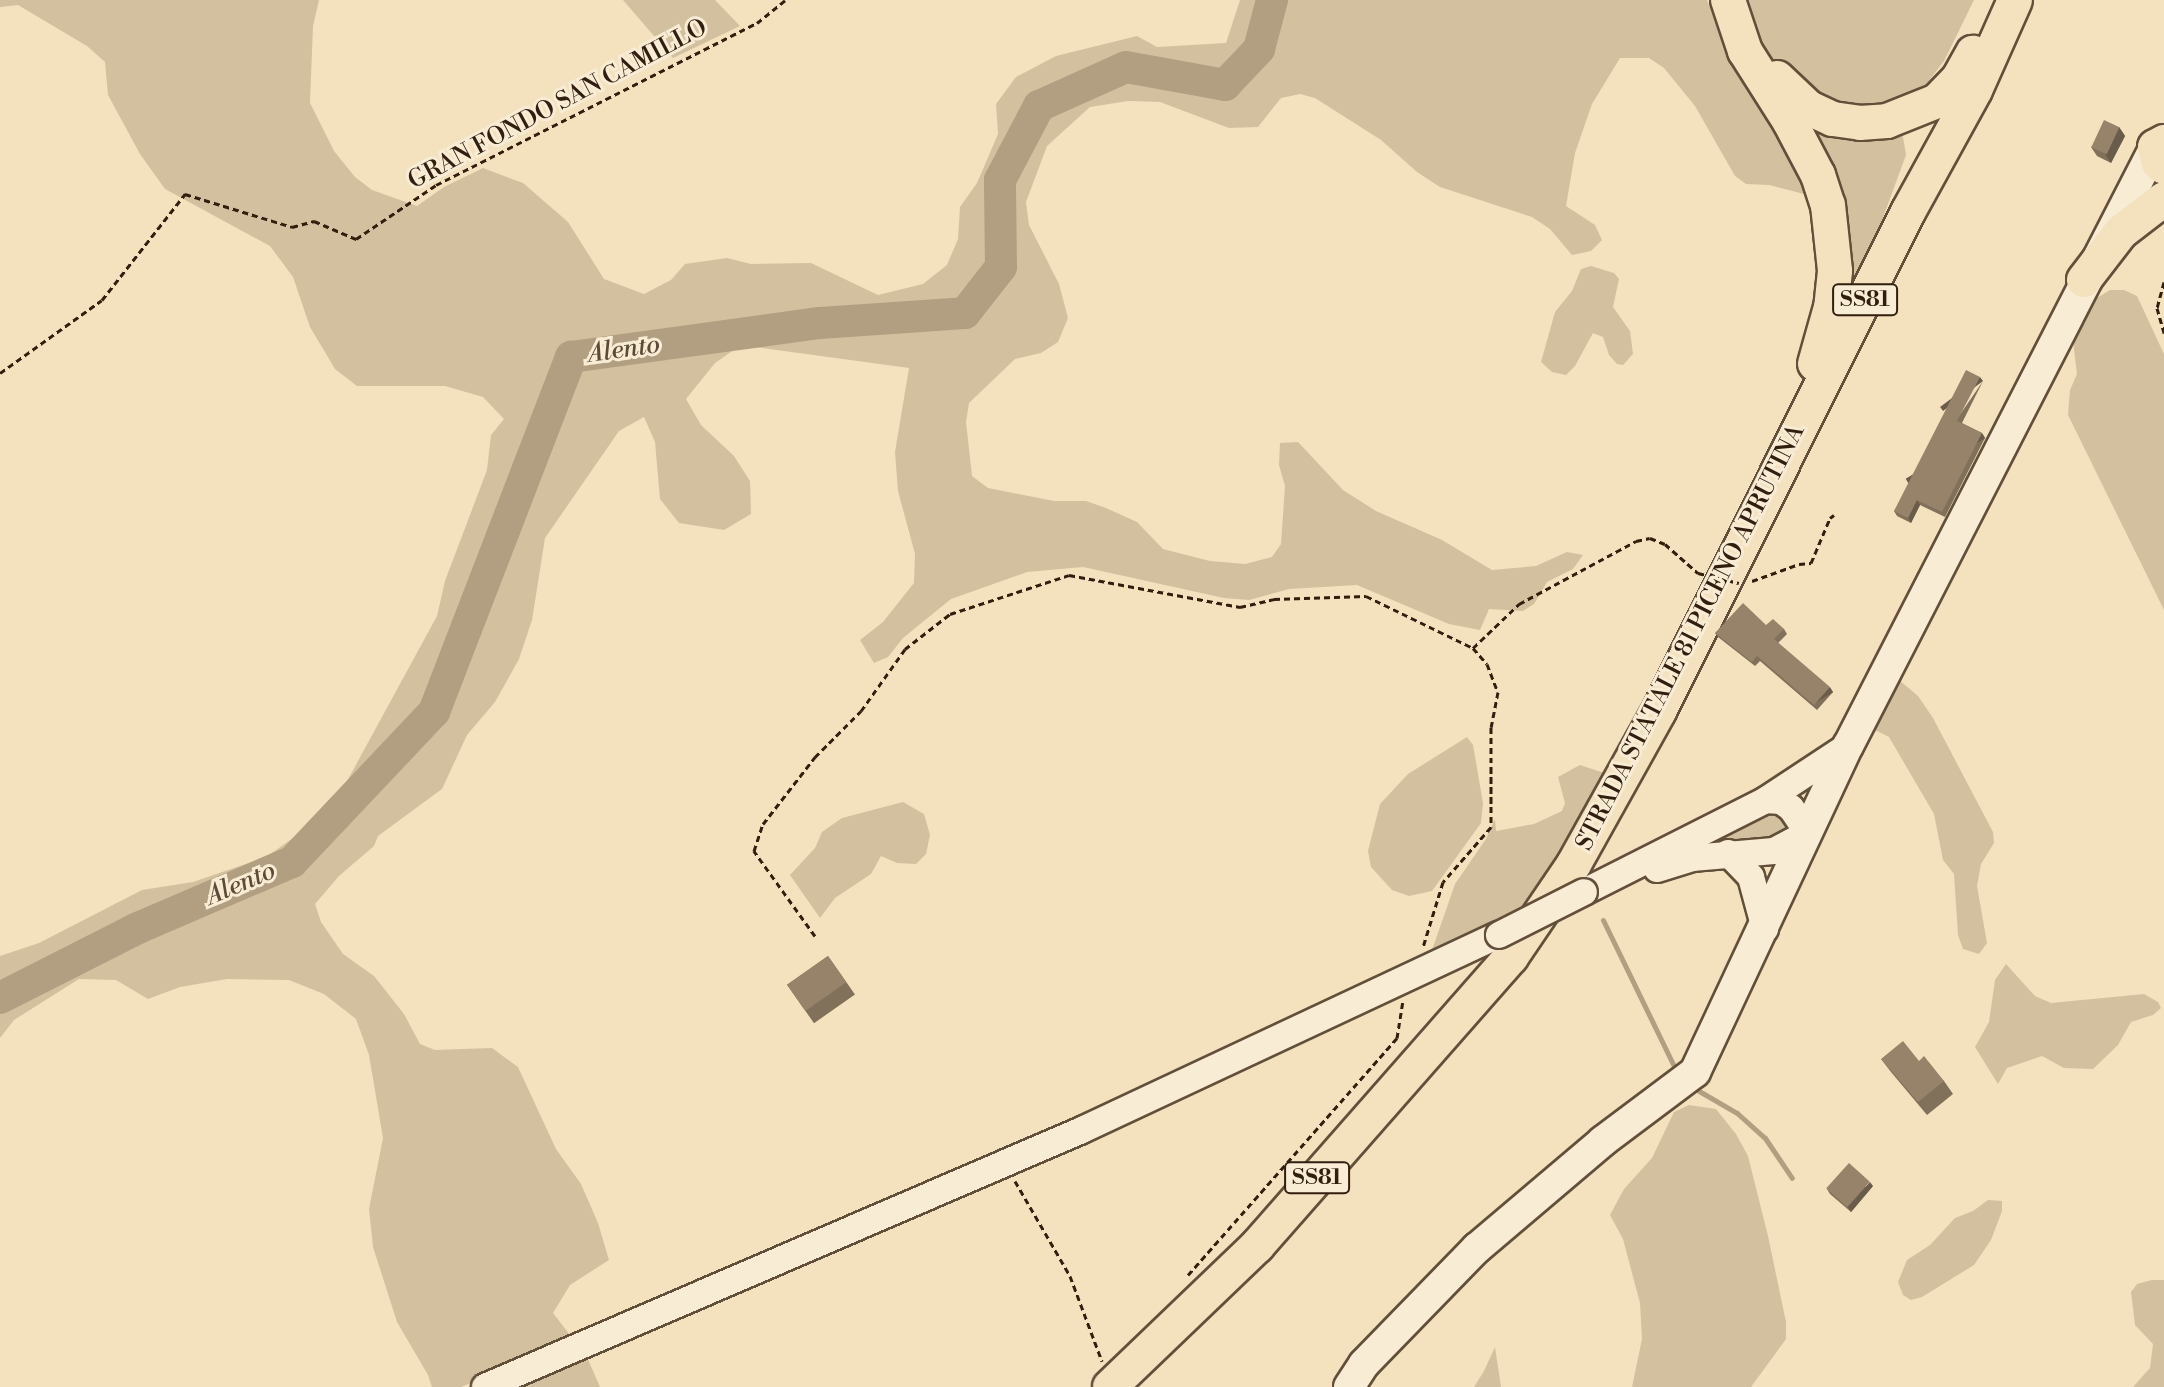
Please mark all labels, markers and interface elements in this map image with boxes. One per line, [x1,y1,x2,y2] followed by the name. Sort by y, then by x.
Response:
[404,14,712,196] street label: GRAN FONDO SAN CAMILLO
[1831,282,1899,318] road number: SS81
[586,330,662,370] water label: Alento
[1571,420,1811,856] street label: STRADA STATALE 81 PICENO APRUTINA
[202,855,280,913] water label: Alento
[1283,1160,1351,1196] road number: SS81

